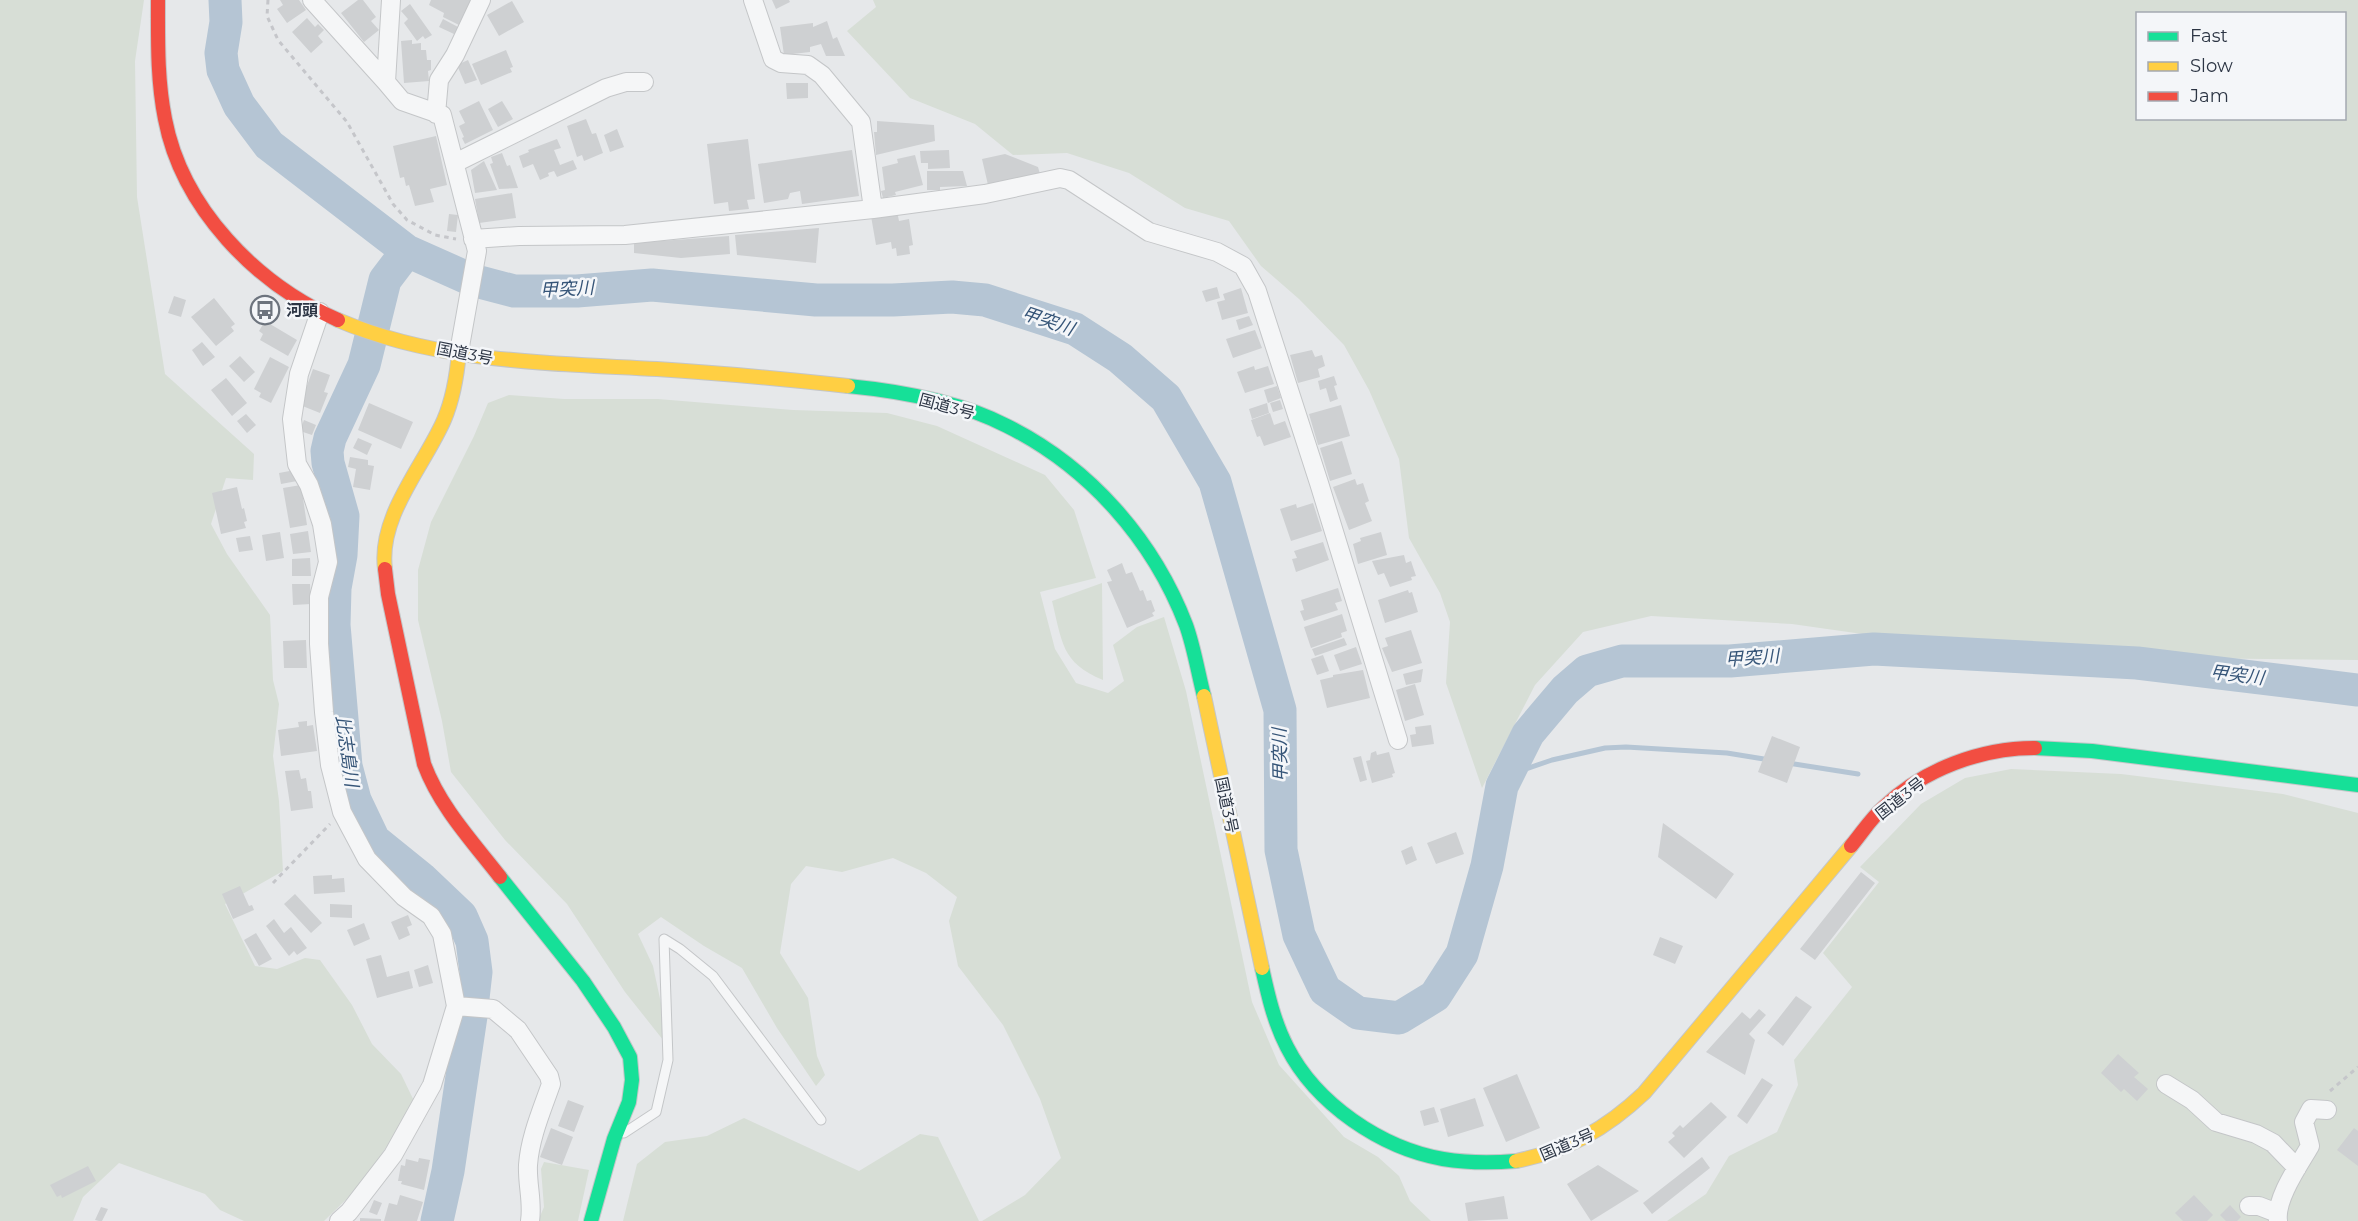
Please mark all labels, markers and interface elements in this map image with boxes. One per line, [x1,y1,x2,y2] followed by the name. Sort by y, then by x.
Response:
[2136,12,2346,120] legend
[2190,25,2228,47] text: Fast
[2190,55,2233,77] text: Slow
[2189,85,2229,107] text: Jam
[539,276,597,301] water label: 甲突川
[249,294,281,326] bus stop icon: 河頭
[286,301,318,320] place label: 河頭
[1019,302,1079,341] water label: 甲突川
[435,339,495,368] street label: 国道3号
[917,390,977,423] street label: 国道3号
[1724,645,1782,671] water label: 甲突川
[2209,661,2267,689] water label: 甲突川
[331,714,363,790] water label: 比志島川
[1268,726,1291,782] water label: 甲突川
[1872,773,1929,823] street label: 国道3号
[1211,775,1242,835] street label: 国道3号
[1537,1125,1597,1164] street label: 国道3号

